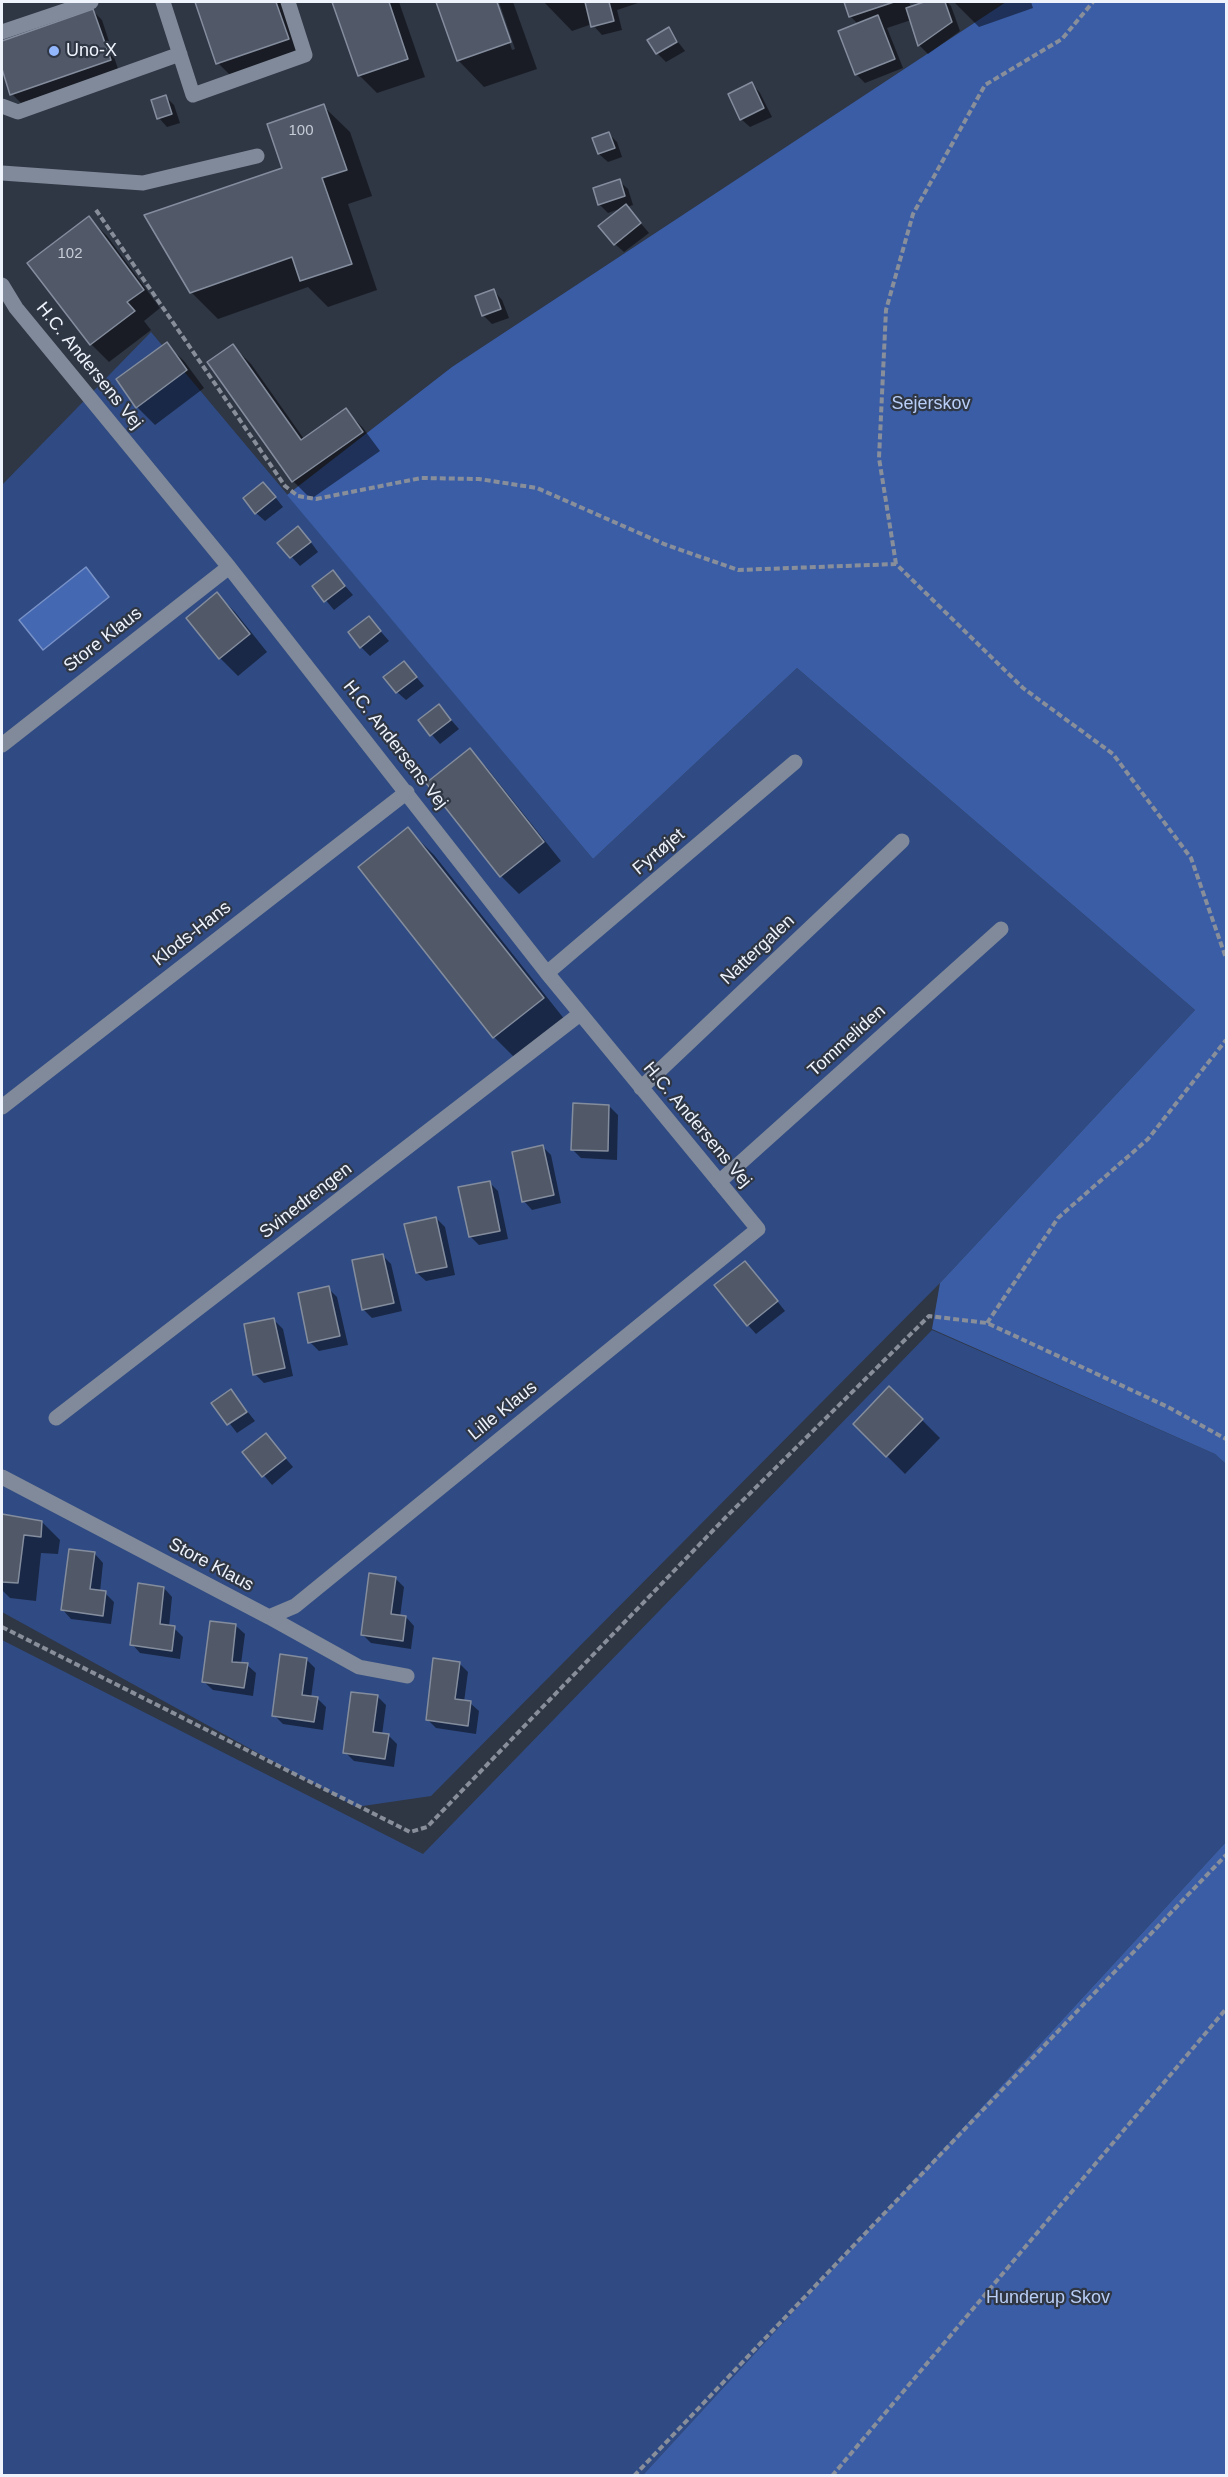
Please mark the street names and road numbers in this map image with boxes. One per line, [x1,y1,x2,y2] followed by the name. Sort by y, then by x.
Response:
[31,298,147,434] street label: H.C. Andersens Vej
[60,603,146,677] street label: Store Klaus
[338,676,452,814] street label: H.C. Andersens Vej
[629,824,689,880] street label: Fyrtøjet
[149,897,235,971] street label: Klods-Hans
[717,910,799,990] street label: Nattergalen
[804,1001,890,1081] street label: Tommeliden
[638,1058,756,1192] street label: H.C. Andersens Vej
[256,1158,356,1244] street label: Svinedrengen
[464,1377,542,1445] street label: Lille Klaus
[165,1534,257,1596] street label: Store Klaus

